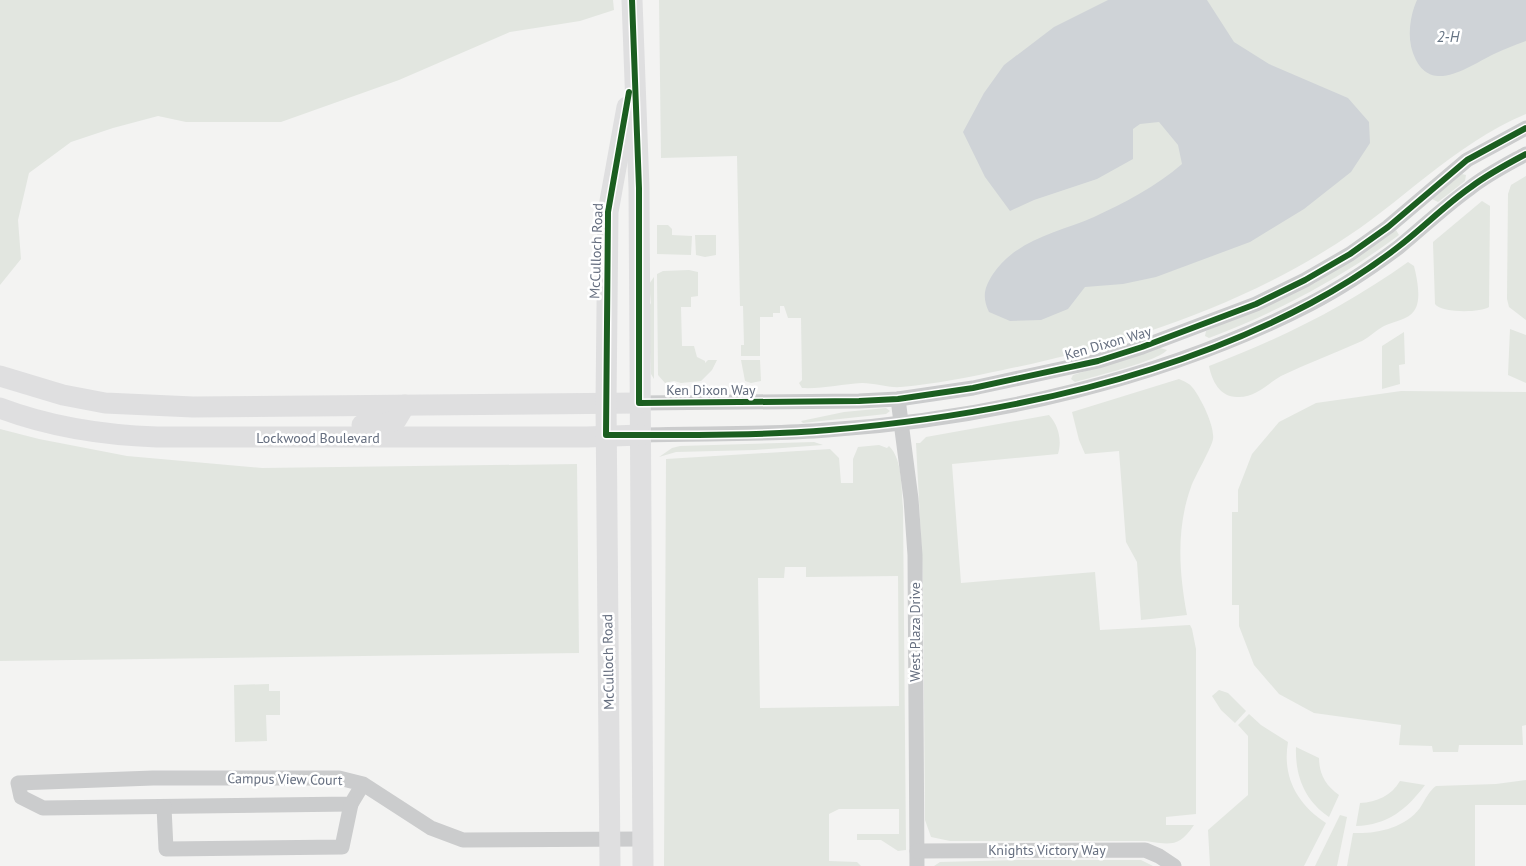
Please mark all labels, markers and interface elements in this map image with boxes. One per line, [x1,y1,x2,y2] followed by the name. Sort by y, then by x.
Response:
[1437,27,1460,46] water label: 2-H
[585,203,607,299] street label: McCulloch Road
[1063,322,1154,364] street label: Ken Dixon Way
[666,381,756,399] street label: Ken Dixon Way
[256,429,380,447] street label: Lockwood Boulevard
[906,582,924,682] street label: West Plaza Drive
[598,614,618,710] street label: McCulloch Road
[227,769,343,789] street label: Campus View Court
[988,841,1106,859] street label: Knights Victory Way

